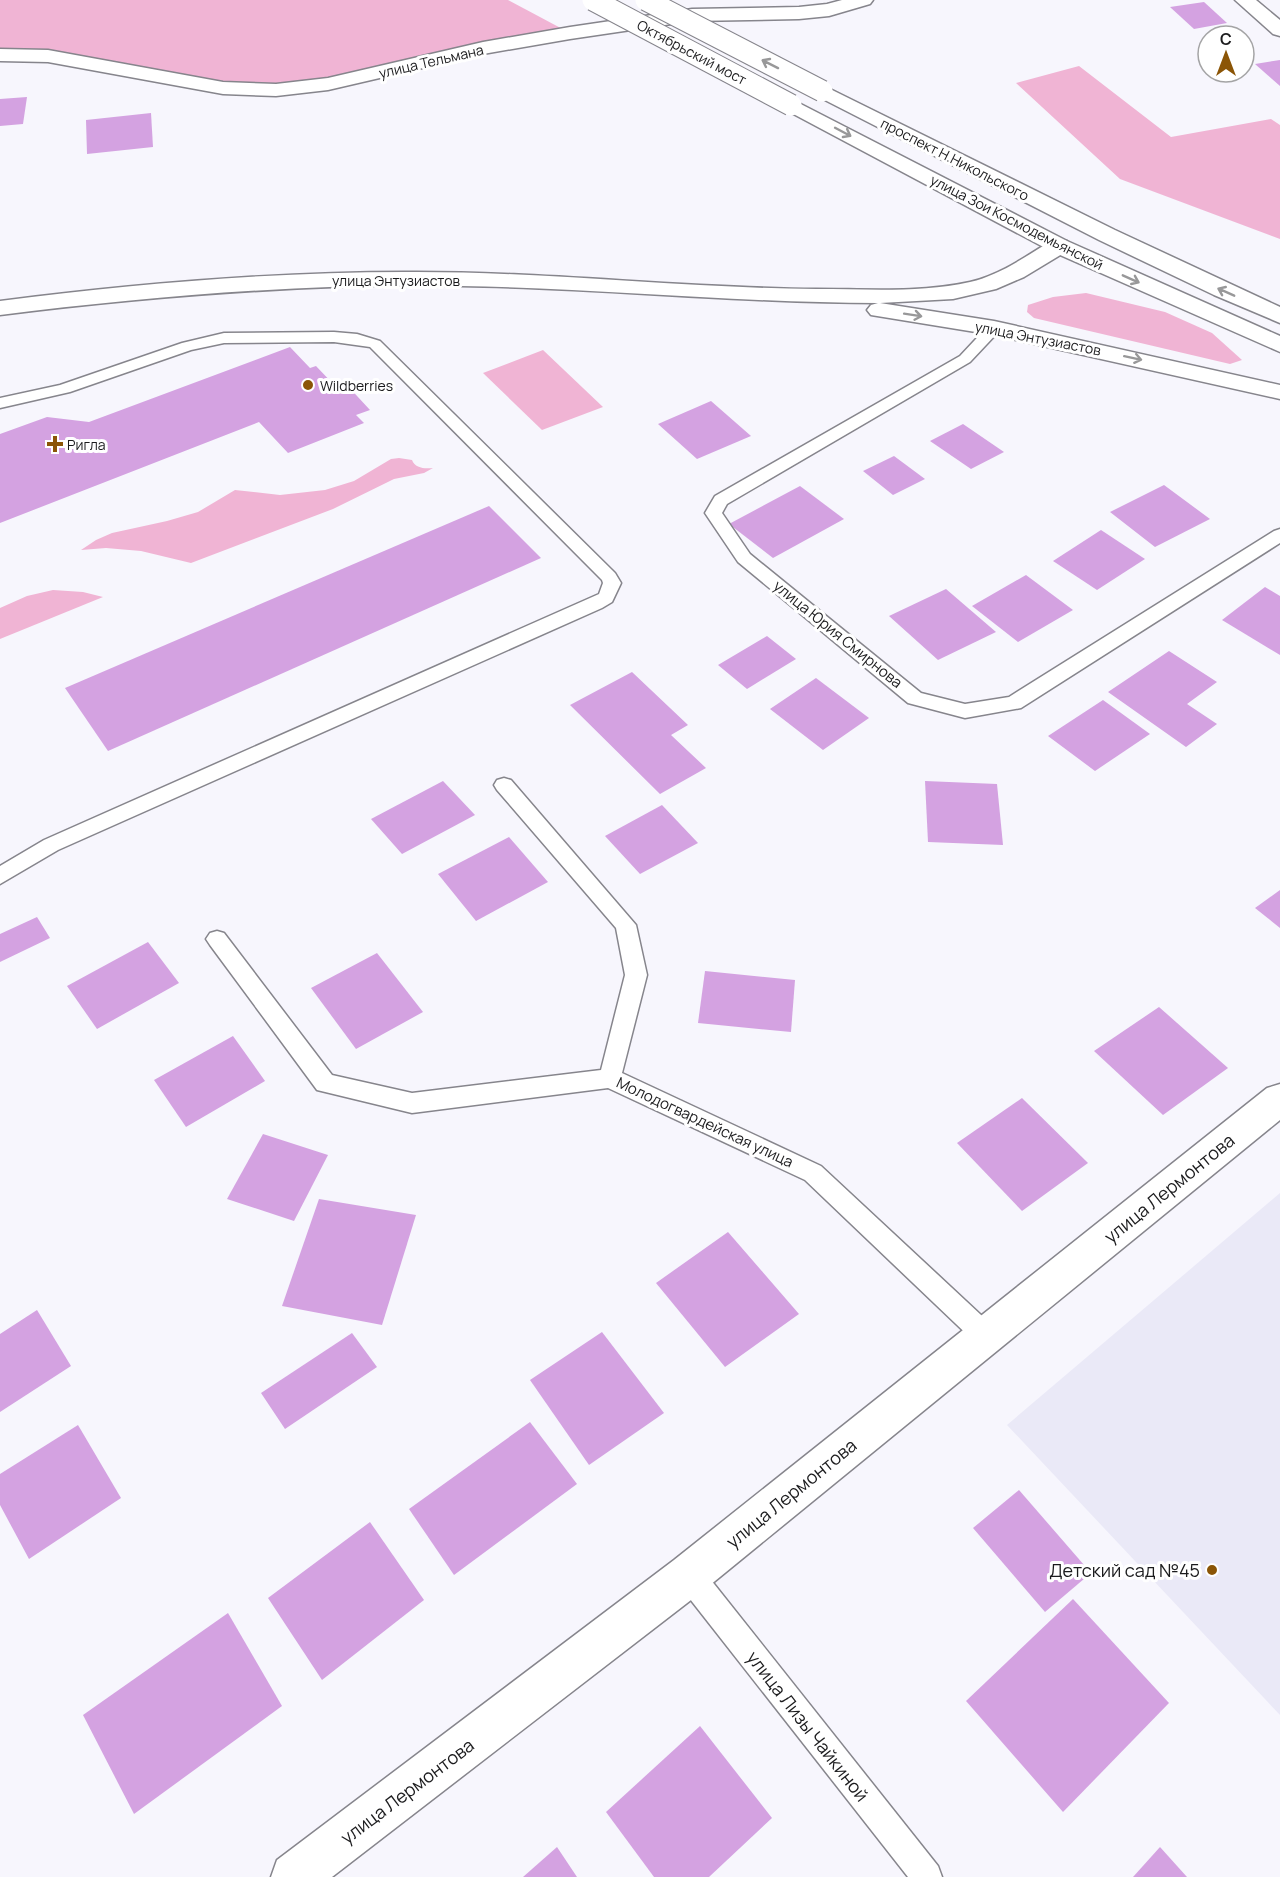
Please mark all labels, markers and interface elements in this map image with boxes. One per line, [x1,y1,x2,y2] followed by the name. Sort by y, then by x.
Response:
[634,15,750,89] street label: Октябрьский мост
[1196,24,1256,84] north arrow
[1220,28,1232,50] text: С
[377,40,485,82] street label: улица Тельмана
[762,58,779,70] one-way arrow
[878,113,1032,205] street label: проспект Н.Никольского
[834,126,852,138] one-way arrow
[927,170,1107,274] street label: улица Зои Космодемьянской
[332,271,460,290] street label: улица Энтузиастов
[1121,274,1140,285] one-way arrow
[1218,286,1236,298] one-way arrow
[903,310,923,321] one-way arrow
[973,316,1103,360] street label: улица Энтузиастов
[1123,353,1142,364] one-way arrow
[320,376,393,395] place label: Wildberries
[301,378,315,392] marker: Wildberries
[67,435,106,454] place label: Ригла
[48,437,62,451] marker: Ригла
[769,575,907,693] street label: улица Юрия Смирнова
[613,1072,797,1172] street label: Молодогвардейская улица
[1099,1128,1239,1248] street label: улица Лермонтова
[721,1433,861,1553] street label: улица Лермонтова
[1049,1558,1200,1582] place label: Детский сад №45
[1205,1563,1219,1577] marker: Детский сад №45
[742,1646,874,1806] street label: улица Лизы Чайкиной
[335,1733,479,1849] street label: улица Лермонтова

